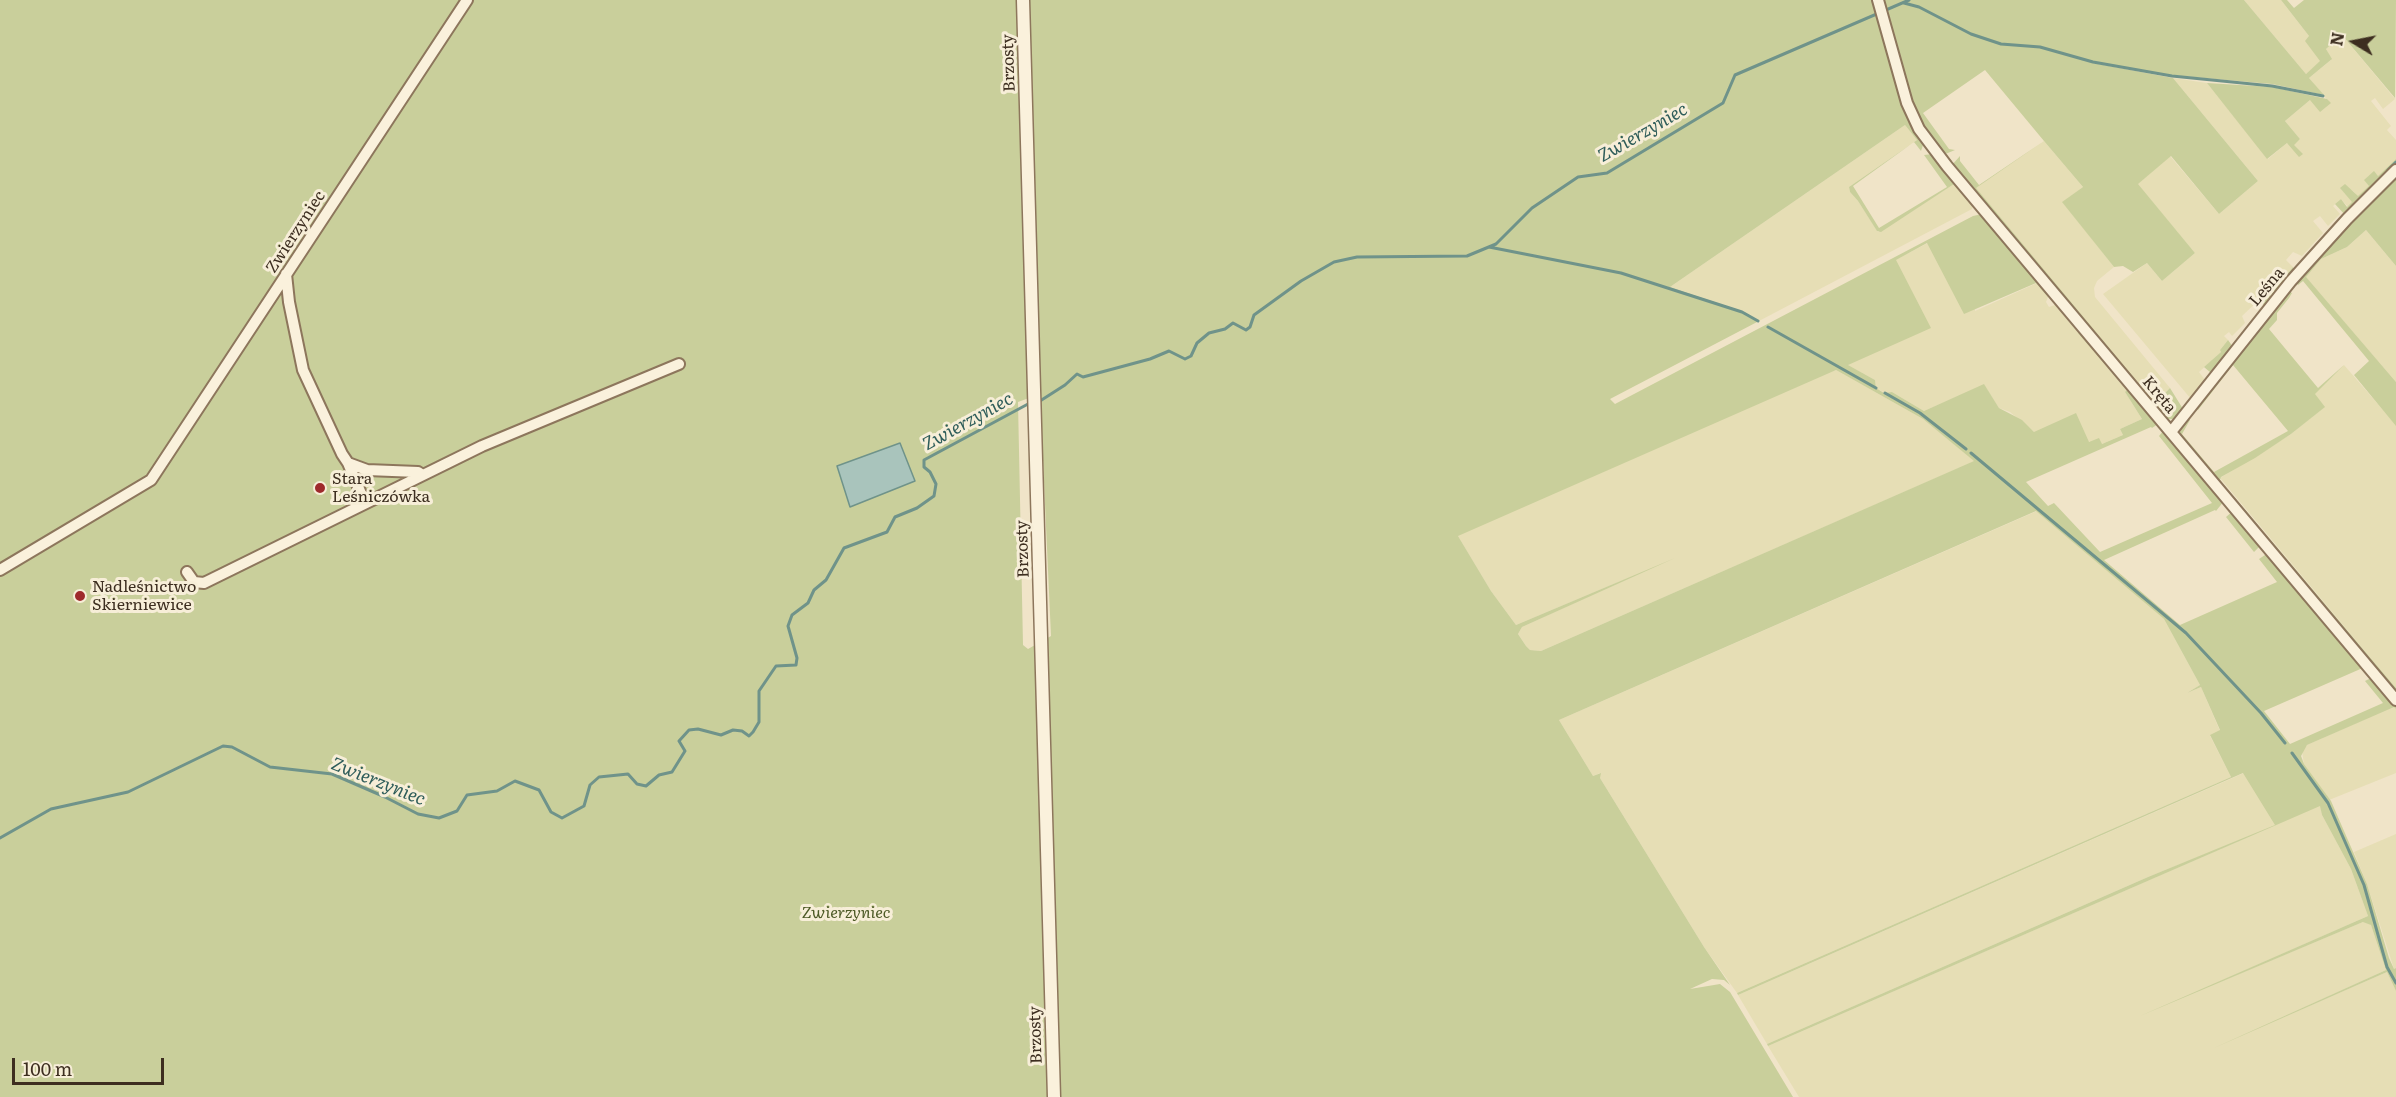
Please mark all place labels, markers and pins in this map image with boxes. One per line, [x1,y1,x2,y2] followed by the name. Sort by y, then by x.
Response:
[332,469,430,507] place label: Stara Leśniczówka
[313,481,327,495] marker: Stara Leśniczówka
[92,577,196,615] place label: Nadleśnictwo Skierniewice
[73,589,87,603] marker: Nadleśnictwo Skierniewice

